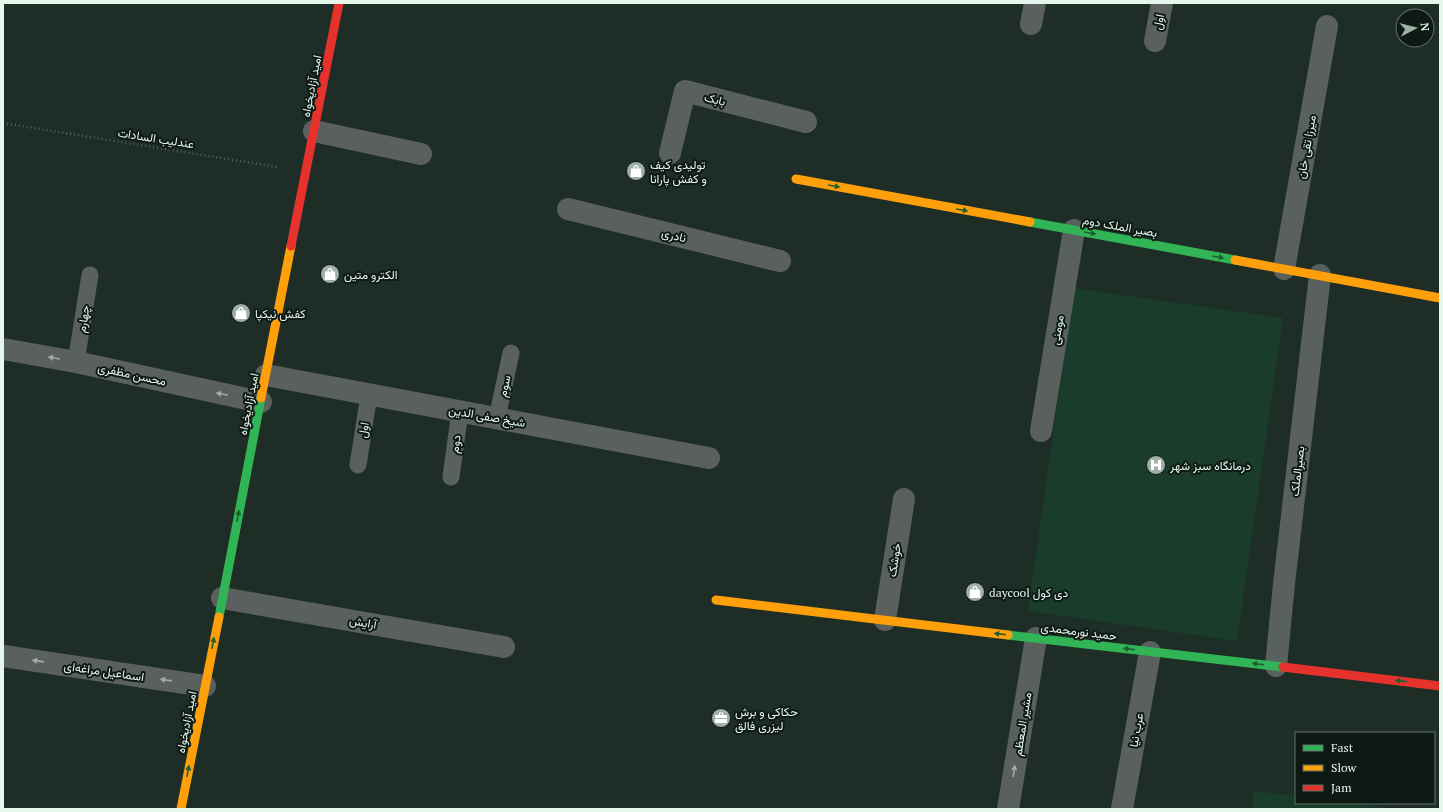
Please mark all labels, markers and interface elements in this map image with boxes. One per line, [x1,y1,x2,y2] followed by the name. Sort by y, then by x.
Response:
[1395,8,1435,48] north arrow
[1149,13,1168,31] street label: اول
[1417,22,1432,32] text: N
[298,54,325,119] street label: امید آزادیخواه
[703,89,727,109] street label: بابک
[1293,114,1320,180] street label: میرزا تقی خان
[117,125,195,151] street label: عندلیب السادات
[650,157,707,187] place label: تولیدی کیف و کفش پارانا
[625,160,647,182] shop icon: تولیدی کیف و کفش پارانا
[828,183,840,189] one-way arrow
[956,207,968,213] one-way arrow
[1081,212,1159,241] street label: بصیر الملک دوم
[660,225,688,246] street label: نادری
[1084,230,1096,236] one-way arrow
[1212,254,1224,260] one-way arrow
[319,263,341,285] shop icon: الکترو متین
[344,267,398,283] place label: الکترو متین
[230,302,252,324] shop icon: کفش نیکپا
[73,304,94,334] street label: چهارم
[255,306,305,322] place label: کفش نیکپا
[1047,314,1068,346] street label: مومنی
[48,355,60,361] one-way arrow
[96,359,168,390] street label: محسن مظفری
[235,372,262,437] street label: امید آزادیخواه
[494,374,515,398] street label: سوم
[216,390,229,396] one-way arrow
[447,402,527,432] street label: شیخ صفی الدین
[354,421,373,439] street label: اول
[446,434,465,454] street label: دوم
[1286,445,1309,497] street label: بصیرالملک
[1145,454,1167,476] hospital icon: درمانگاه سبز شهر
[1169,458,1251,474] place label: درمانگاه سبز شهر
[236,509,242,522] one-way arrow
[884,542,905,578] street label: خوشک
[964,581,986,603] shop icon: daycool دی کول
[989,585,1068,601] place label: daycool دی کول
[348,612,379,633] street label: آرایش
[1040,619,1118,644] street label: حمید نورمحمدی
[994,631,1006,637] one-way arrow
[210,637,216,649] one-way arrow
[1123,646,1135,652] one-way arrow
[32,658,44,664] one-way arrow
[63,658,145,685] street label: اسماعیل مراغه‌ای
[1252,661,1264,667] one-way arrow
[160,677,172,683] one-way arrow
[1395,678,1407,685] one-way arrow
[173,690,200,755] street label: امید آزادیخواه
[1010,691,1035,757] street label: مشیر المعظم
[735,704,798,734] place label: حکاکی و برش لیزری فالق
[710,707,732,729] office icon: حکاکی و برش لیزری فالق
[1126,712,1147,748] street label: عرب نیا
[1295,732,1435,804] legend
[1331,740,1354,755] text: Fast
[1331,760,1357,775] text: Slow
[1012,764,1018,777] one-way arrow
[186,765,192,777] one-way arrow
[1331,780,1352,795] text: Jam

